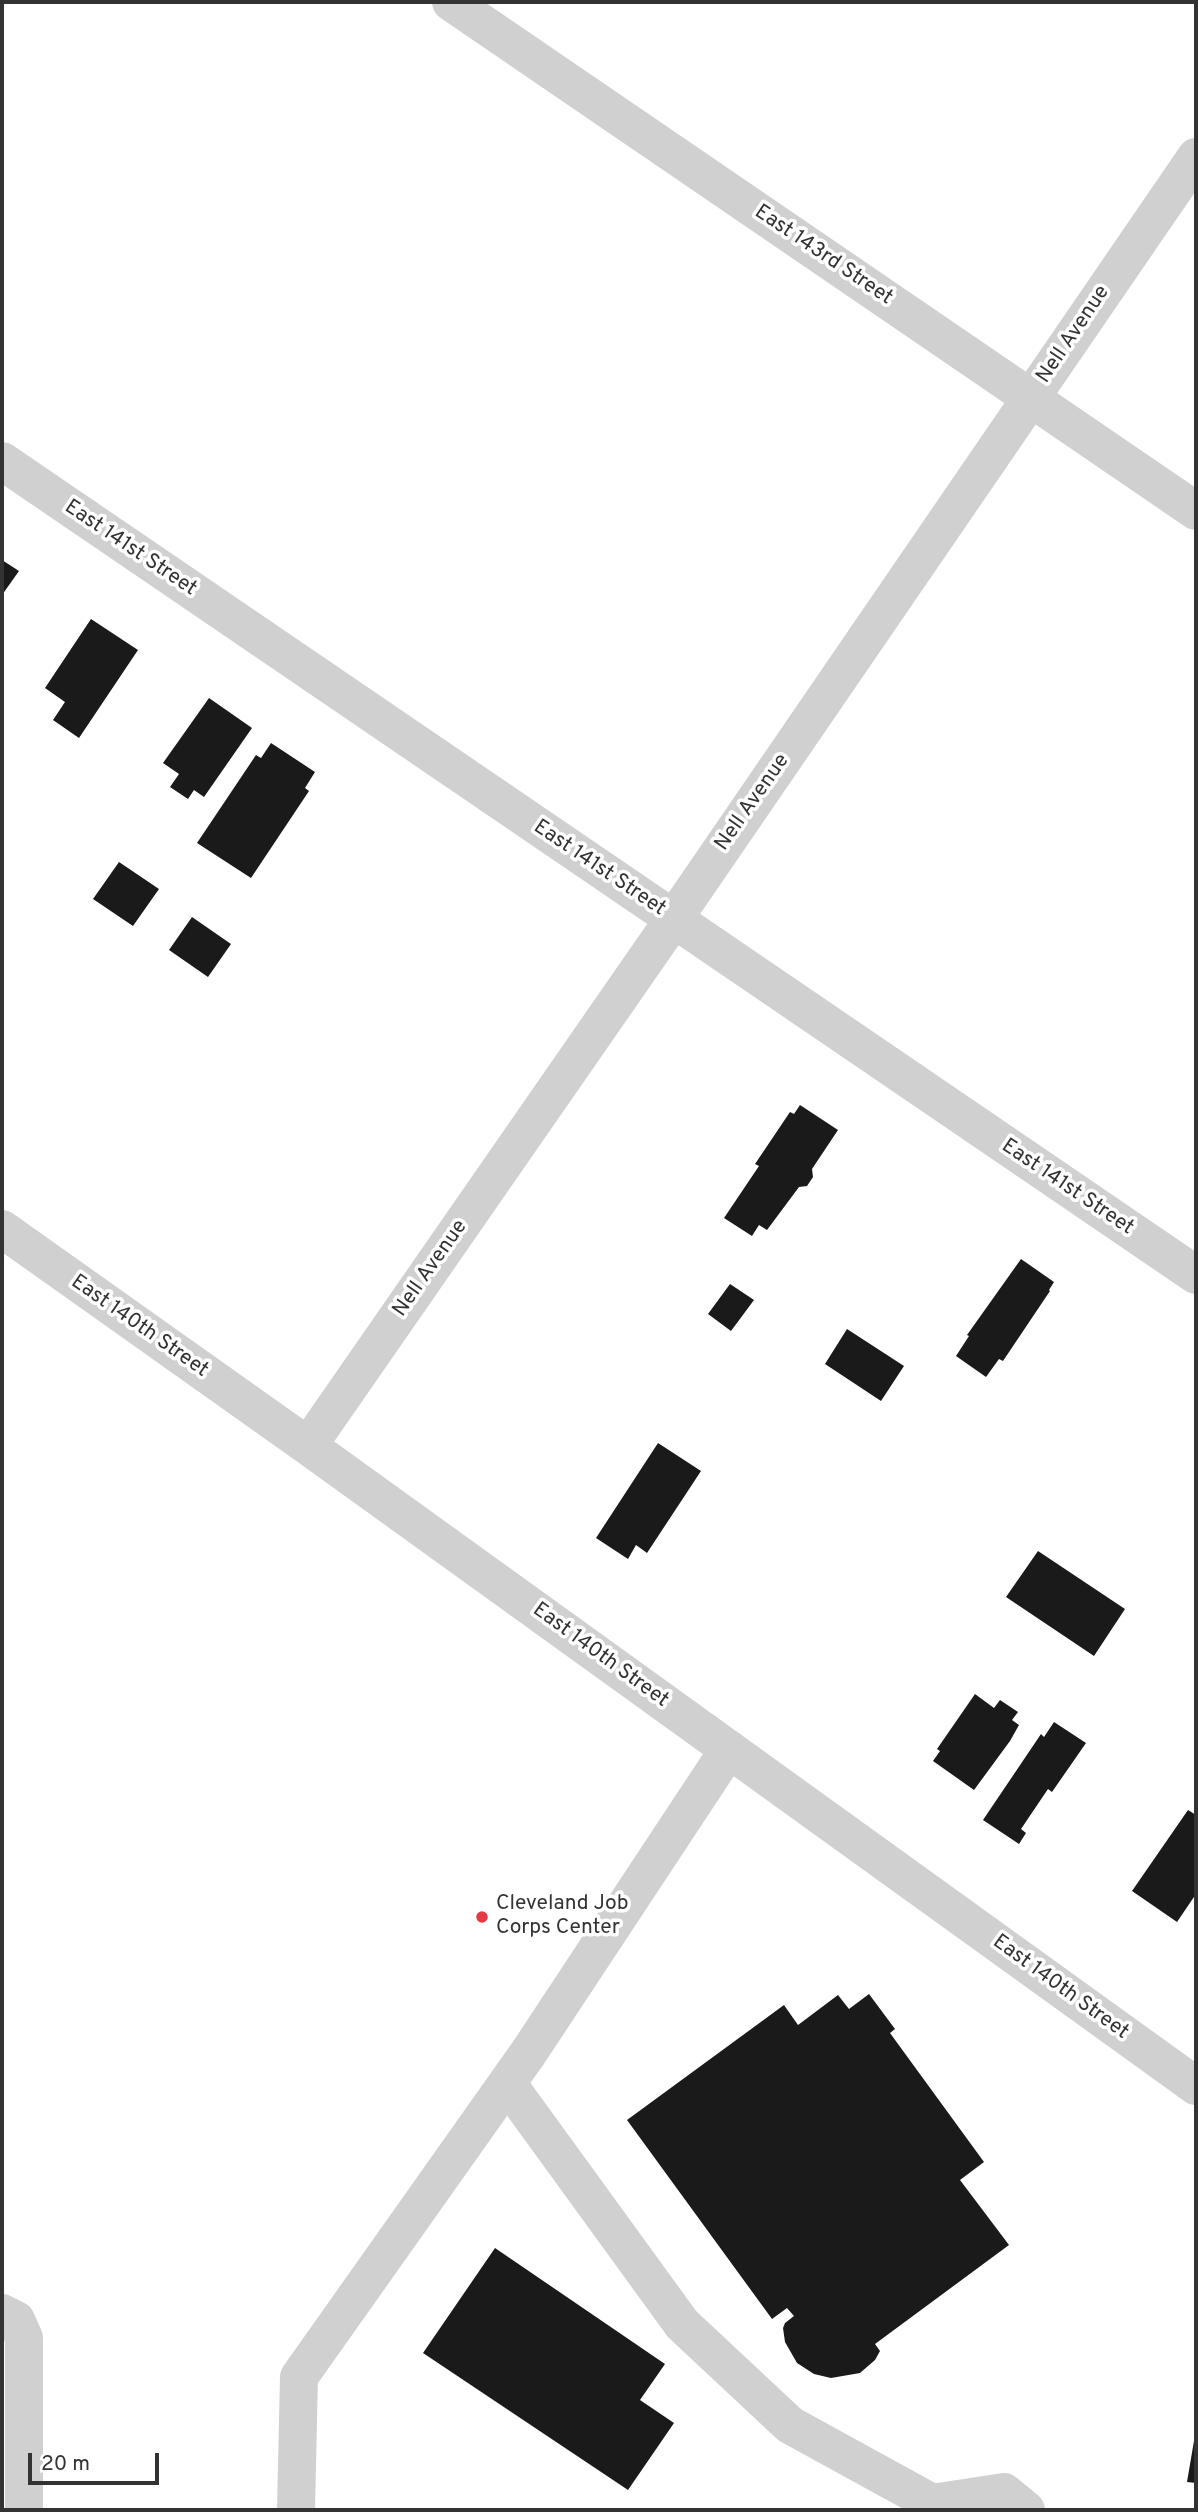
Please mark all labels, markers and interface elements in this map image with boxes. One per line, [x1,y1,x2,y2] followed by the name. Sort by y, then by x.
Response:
[749,200,897,312] street label: East 143rd Street
[1032,281,1116,389] street label: Nell Avenue
[59,495,201,603] street label: East 141st Street
[710,750,796,856] street label: Nell Avenue
[528,815,670,923] street label: East 141st Street
[996,1134,1138,1242] street label: East 141st Street
[388,1216,474,1322] street label: Nell Avenue
[65,1270,213,1384] street label: East 140th Street
[527,1598,673,1714] street label: East 140th Street
[496,1892,629,1942] place label: Cleveland Job Corps Center
[474,1909,490,1925] marker: Cleveland Job Corps Center
[987,1930,1133,2046] street label: East 140th Street
[32,2438,163,2482] scale bar
[41,2451,90,2478] text: 20 m

